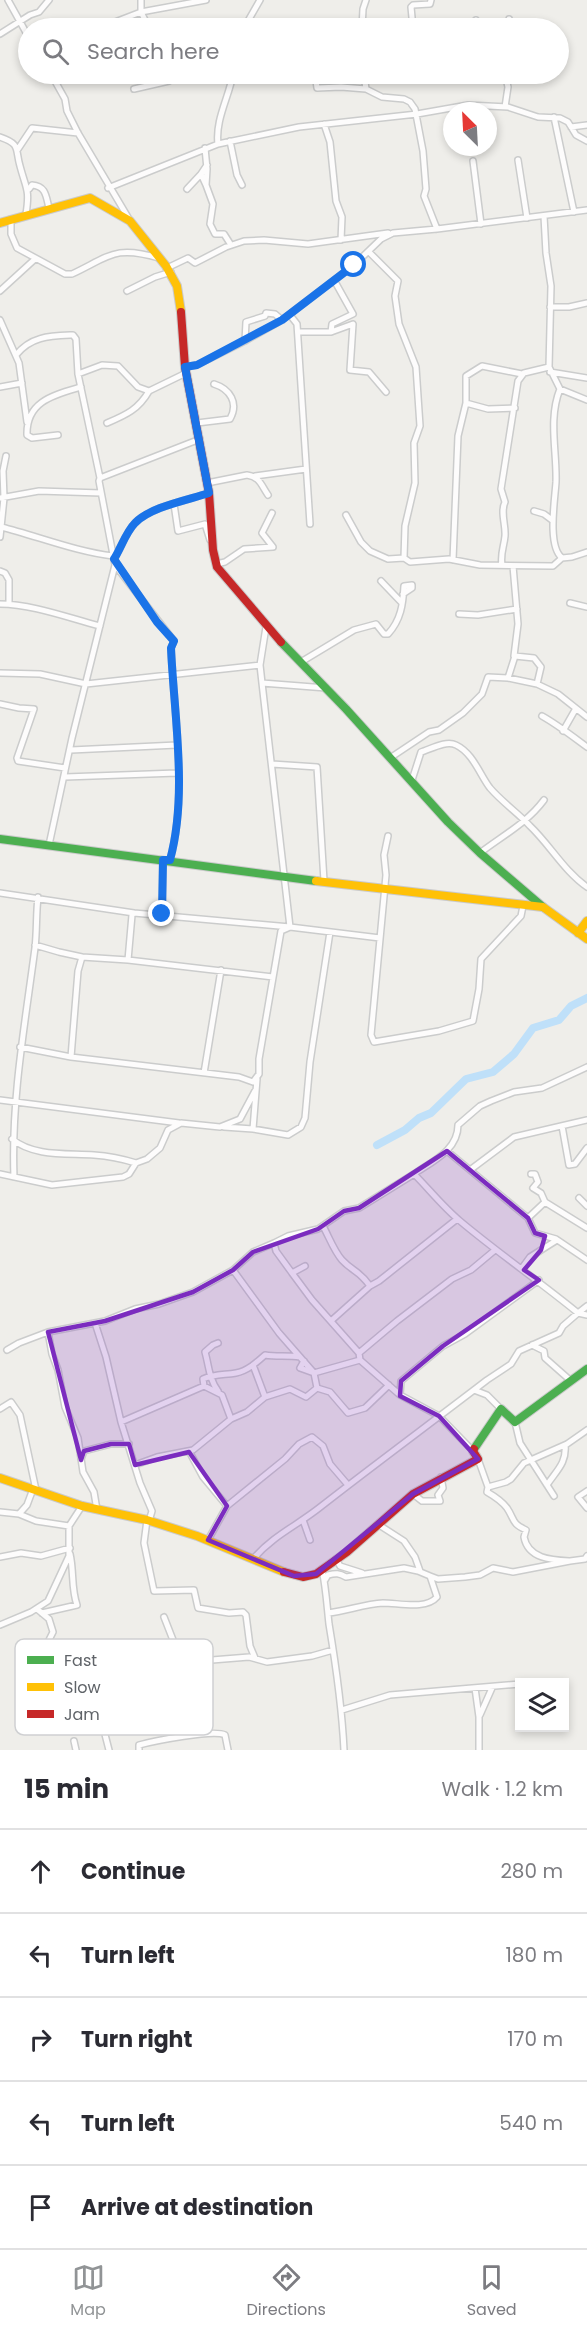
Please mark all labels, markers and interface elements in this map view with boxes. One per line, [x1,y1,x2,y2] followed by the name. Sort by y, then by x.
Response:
[18,18,569,84] search box
[39,35,72,68] icon: search
[87,36,220,67] text: Search here
[443,102,497,156] north arrow
[340,251,366,277] route start
[148,900,174,926] route end
[15,1639,213,1735] legend
[64,1649,97,1672] text: Fast
[64,1676,101,1699] text: Slow
[515,1678,569,1732] map controls
[515,1678,569,1732] button: layers
[64,1703,100,1726] text: Jam
[24,1771,109,1807] text: 15 min
[441,1775,563,1803] text: Walk · 1.2 km
[24,1855,57,1888] icon: ahead
[81,1856,185,1887] text: Continue
[500,1857,563,1885] text: 280 m
[24,1939,57,1972] icon: left
[81,1940,175,1971] text: Turn left
[505,1941,563,1969] text: 180 m
[24,2023,57,2056] icon: right
[81,2024,192,2055] text: Turn right
[507,2025,563,2053] text: 170 m
[24,2107,57,2140] icon: left
[81,2108,175,2139] text: Turn left
[499,2109,563,2137] text: 540 m
[24,2191,57,2224] icon: arrive
[81,2192,313,2223] text: Arrive at destination
[70,2261,106,2322] tab: Map
[247,2261,326,2322] tab: Directions
[467,2261,517,2322] tab: Saved

